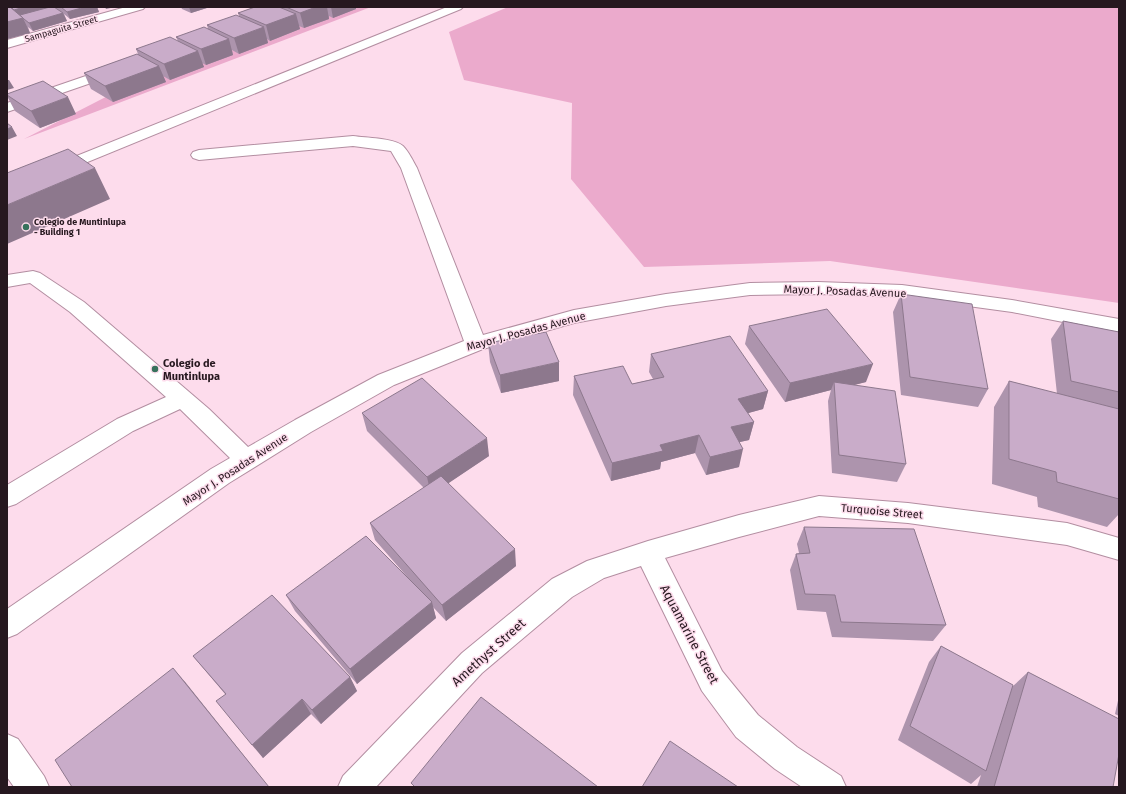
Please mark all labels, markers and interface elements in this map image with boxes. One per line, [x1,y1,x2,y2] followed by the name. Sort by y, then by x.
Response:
[24,14,99,44] street label: Sampaguita Street
[34,217,126,237] place label: Colegio de Muntinlupa - Building 1
[21,222,31,232] marker: Colegio de Muntinlupa - Building 1
[783,283,907,300] street label: Mayor J. Posadas Avenue
[465,309,587,354] street label: Mayor J. Posadas Avenue
[163,357,220,383] place label: Colegio de Muntinlupa
[150,364,160,374] marker: Colegio de Muntinlupa
[180,431,290,508] street label: Mayor J. Posadas Avenue
[841,501,923,522] street label: Turquoise Street
[657,582,722,687] street label: Aquamarine Street
[449,615,528,689] street label: Amethyst Street

